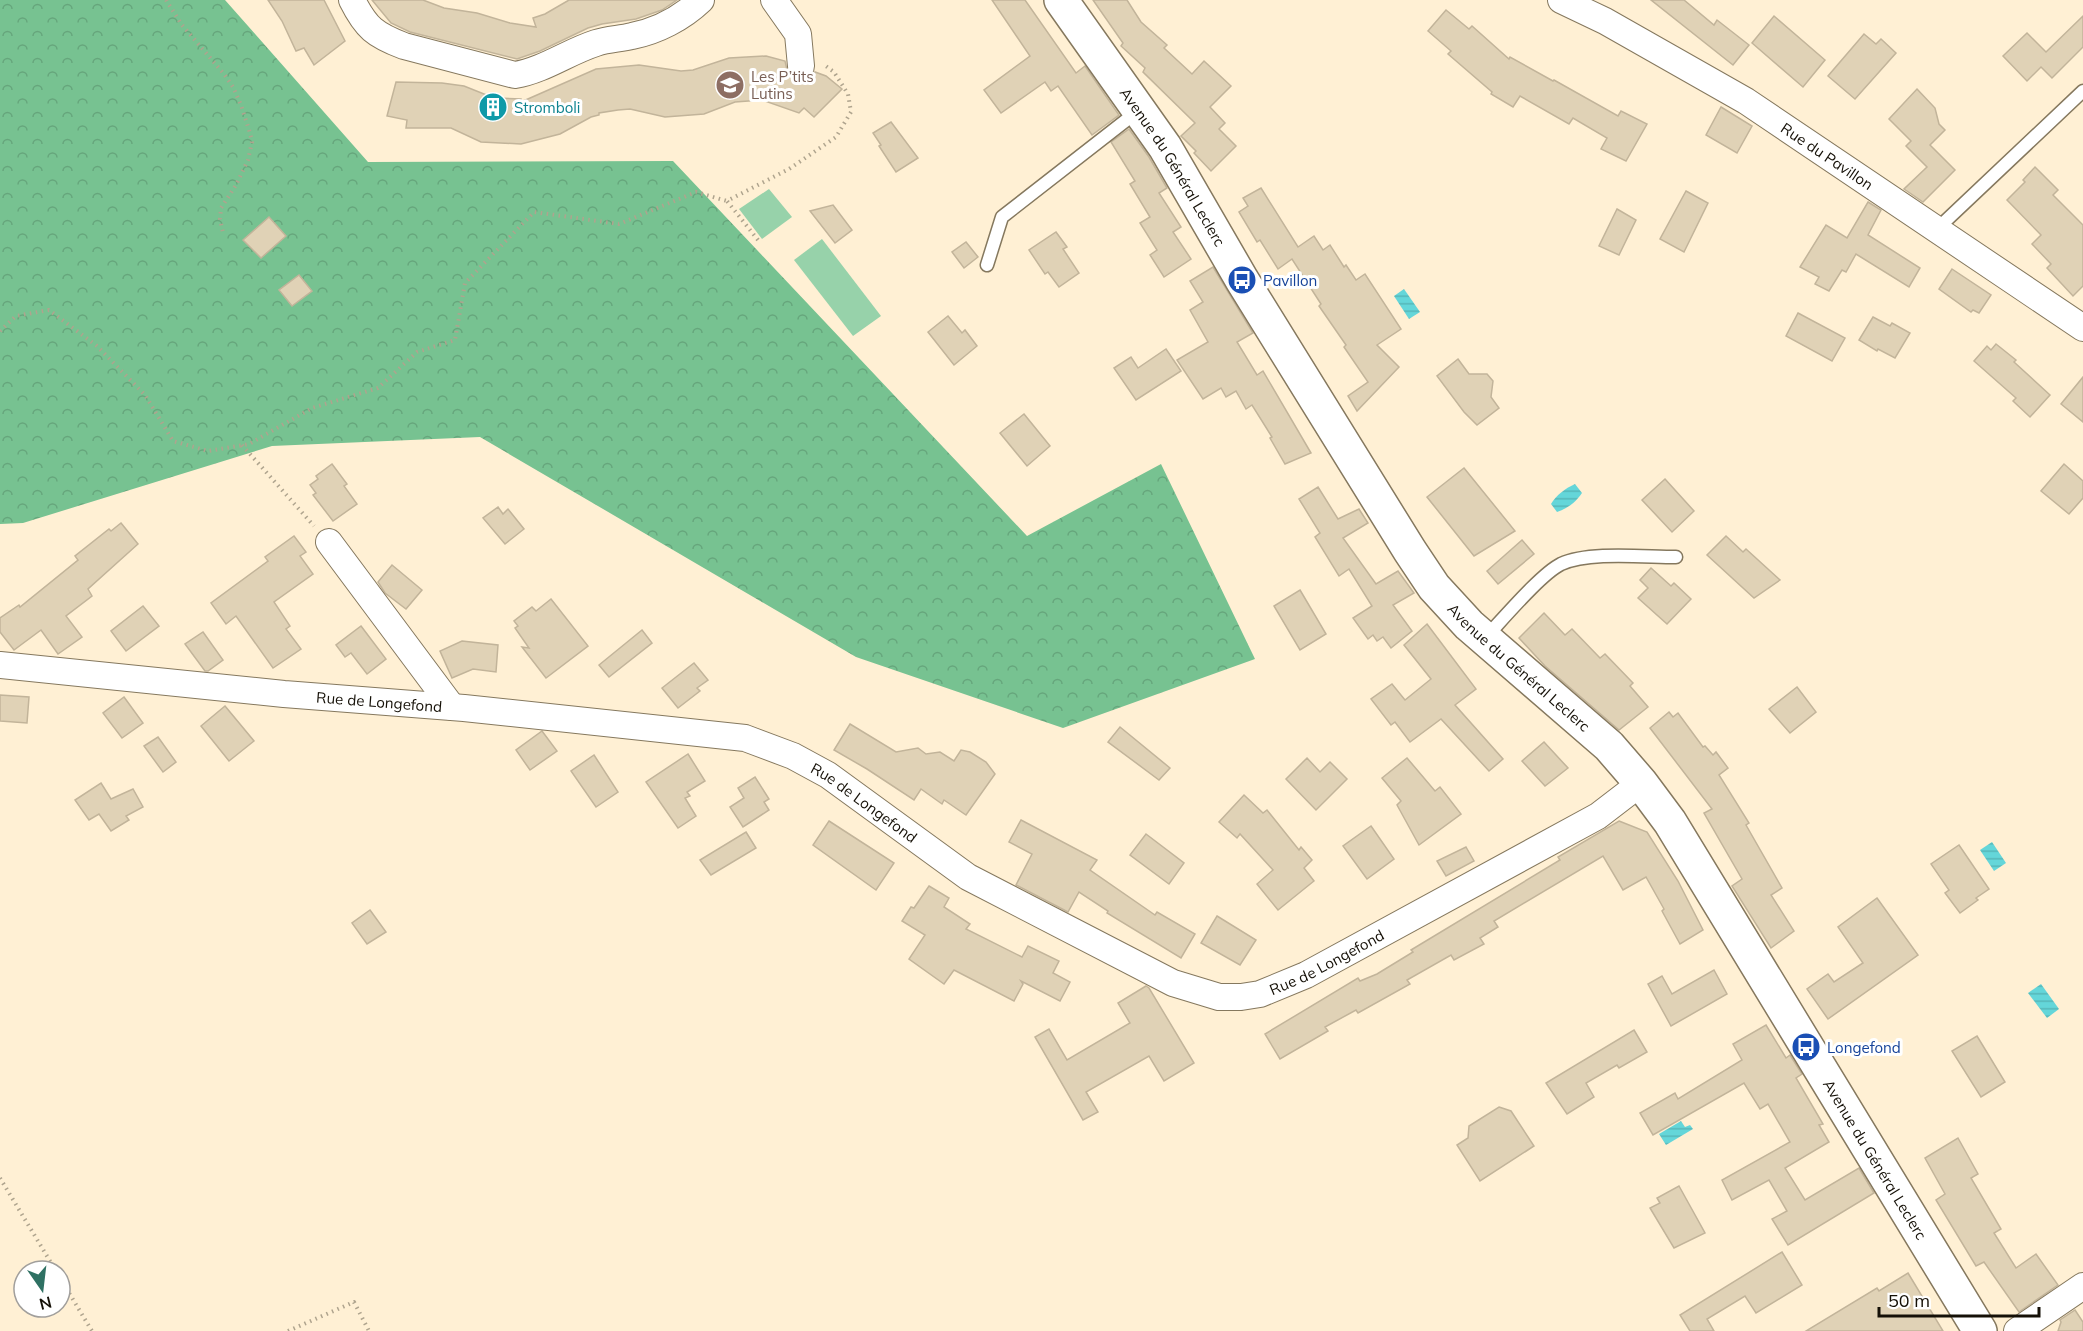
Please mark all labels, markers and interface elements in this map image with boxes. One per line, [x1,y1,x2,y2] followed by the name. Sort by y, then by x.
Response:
[751,67,814,103] place label: Les P’tits Lutins
[714,69,746,101] school or university icon: Les P’tits Lutins
[1116,83,1230,250] street label: Avenue du Général Leclerc
[477,91,509,123] building icon: Stromboli
[514,98,580,117] place label: Stromboli
[1778,118,1877,194] street label: Rue du Pavillon
[1226,264,1258,296] bus stop icon: Pavillon
[1263,271,1317,290] place label: Pavillon
[1444,599,1594,735] street label: Avenue du Général Leclerc
[316,687,443,716] street label: Rue de Longefond
[808,758,921,847] street label: Rue de Longefond
[1266,925,1387,999] street label: Rue de Longefond
[1790,1031,1822,1063] bus stop icon: Longefond
[1827,1038,1901,1057] place label: Longefond
[1819,1076,1931,1243] street label: Avenue du Général Leclerc
[12,1259,72,1319] north arrow
[1879,1280,2040,1318] scale bar
[1888,1289,1930,1312] text: 50 m
[37,1292,54,1315] text: N

